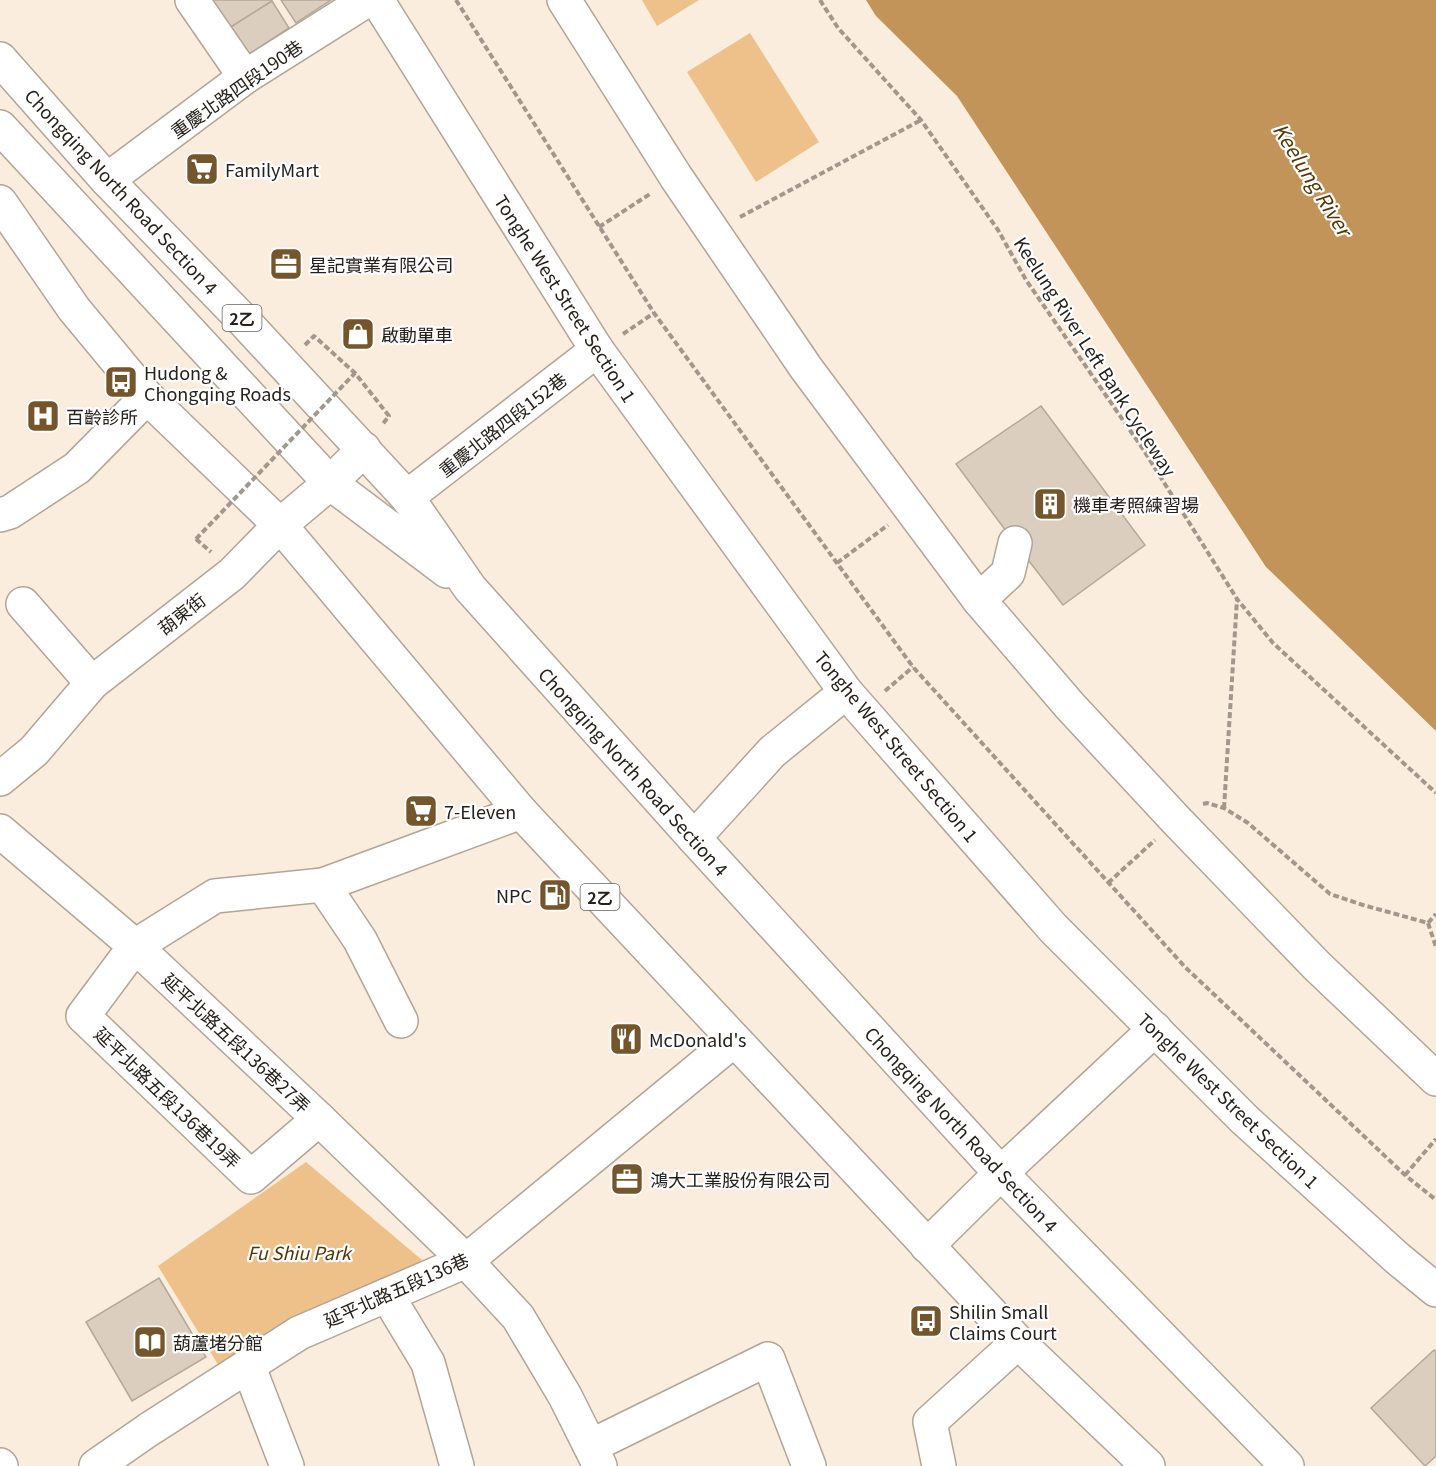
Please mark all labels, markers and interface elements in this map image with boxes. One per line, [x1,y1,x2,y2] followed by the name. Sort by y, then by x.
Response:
[165,33,307,143] street label: 重慶北路四段190巷
[20,83,224,299] street label: Chongqing North Road Section 4
[1267,117,1361,244] water label: Keelung River
[184,151,220,187] supermarket icon: FamilyMart
[225,156,319,182] place label: FamilyMart
[489,189,643,407] street label: Tonghe West Street Section 1
[1009,231,1184,481] street label: Keelung River Left Bank Cycleway
[268,246,304,282] office icon: 星記實業有限公司
[309,251,453,277] place label: 星記實業有限公司
[222,305,262,331] road number: 2乙
[340,316,376,352] shop icon: 啟動單車
[381,321,453,347] place label: 啟動單車
[144,359,291,406] place label: Hudong & Chongqing Roads
[103,364,139,400] bus stop icon: Hudong & Chongqing Roads
[433,366,571,482] street label: 重慶北路四段152巷
[25,398,61,434] hospital icon: 百齡診所
[66,403,138,429] place label: 百齡診所
[1032,486,1068,522] building icon: 機車考照練習場
[1073,491,1199,517] place label: 機車考照練習場
[152,586,210,640] street label: 葫東街
[809,645,985,847] street label: Tonghe West Street Section 1
[533,661,735,881] street label: Chongqing North Road Section 4
[403,793,439,829] supermarket icon: 7-Eleven
[444,798,516,824] place label: 7-Eleven
[537,877,573,913] fuel station icon: NPC
[496,882,532,908] place label: NPC
[580,884,620,910] road number: 2乙
[157,966,317,1118] street label: 延平北路五段136巷27弄
[1133,1006,1325,1194] street label: Tonghe West Street Section 1
[89,1020,247,1174] street label: 延平北路五段136巷19弄
[608,1021,644,1057] restaurant icon: McDonald's
[860,1021,1064,1237] street label: Chongqing North Road Section 4
[649,1026,746,1052] place label: McDonald's
[609,1161,645,1197] office icon: 鴻大工業股份有限公司
[650,1166,830,1192] place label: 鴻大工業股份有限公司
[247,1239,353,1265] park label: Fu Shiu Park
[319,1245,473,1333] street label: 延平北路五段136巷
[949,1298,1057,1345] place label: Shilin Small Claims Court
[908,1303,944,1339] bus stop icon: Shilin Small Claims Court
[132,1324,168,1360] library icon: 葫蘆堵分館
[173,1329,263,1355] place label: 葫蘆堵分館

